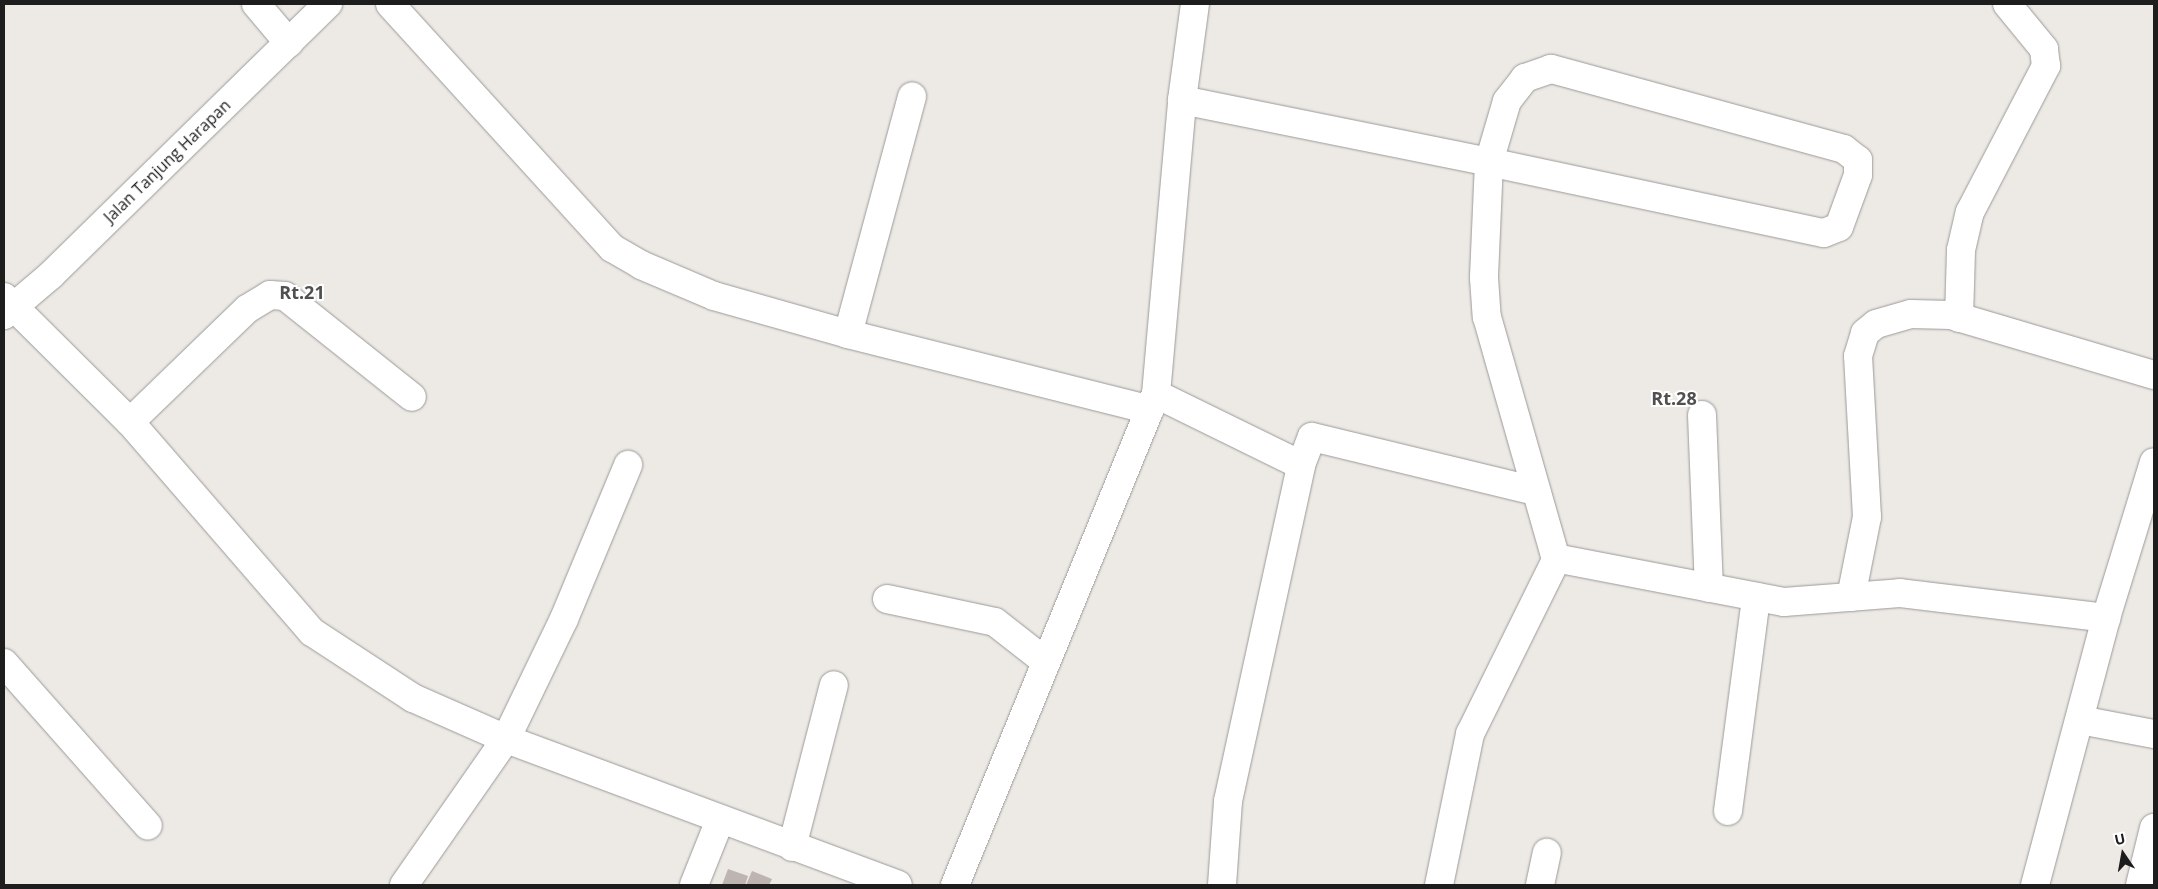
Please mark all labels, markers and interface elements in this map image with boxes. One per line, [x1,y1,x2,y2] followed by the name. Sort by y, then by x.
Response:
[100,95,234,227] street label: Jalan Tanjung Harapan
[279,281,325,303] district label: Rt.21
[1651,387,1697,409] district label: Rt.28
[2113,828,2127,849] text: U
[2098,829,2148,879] north arrow

